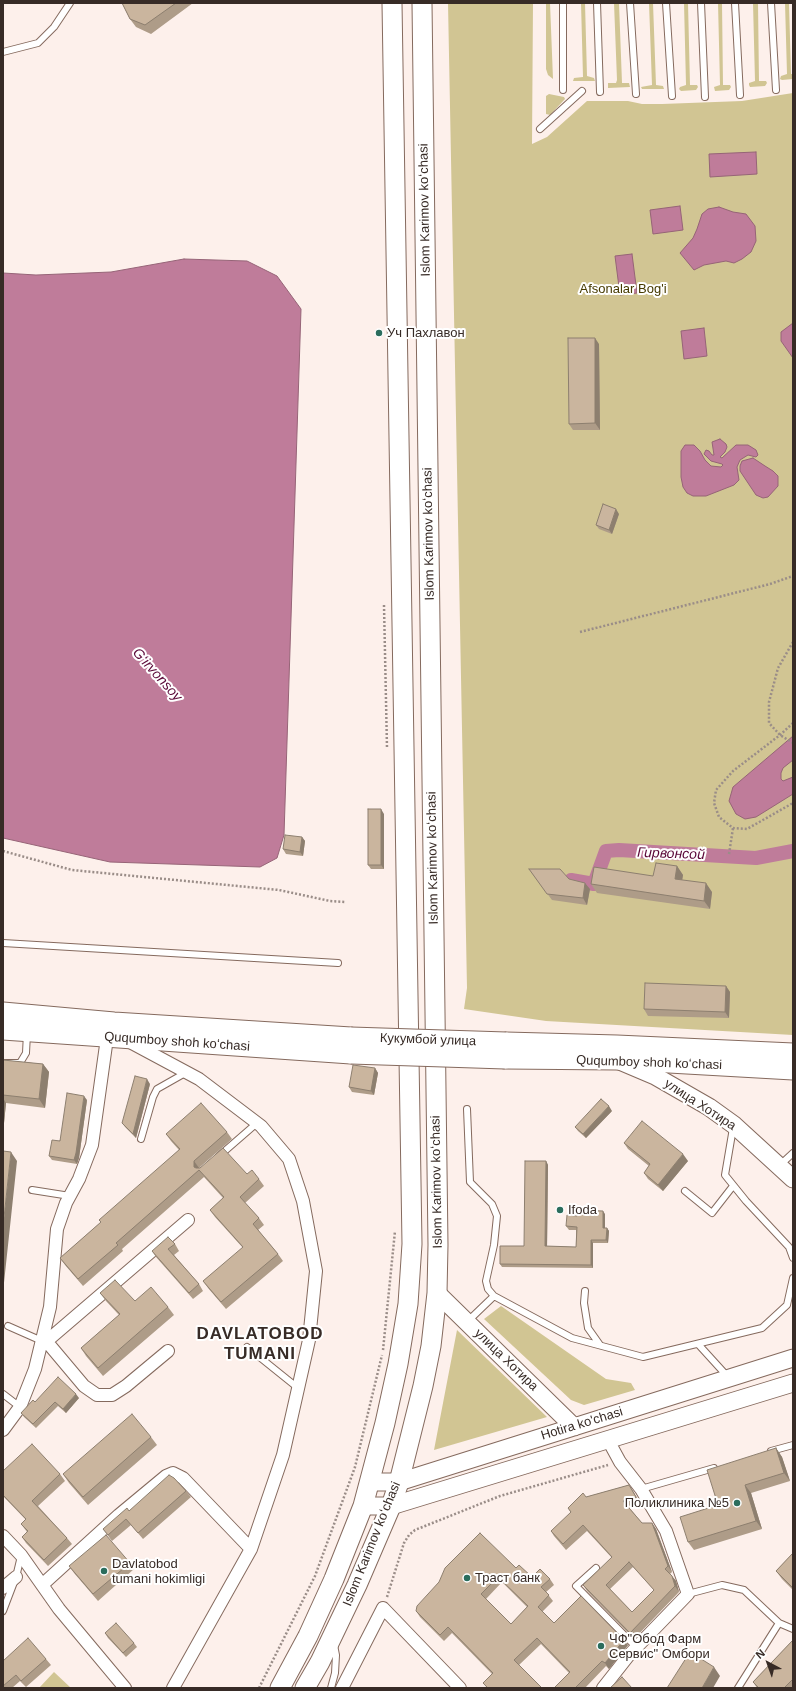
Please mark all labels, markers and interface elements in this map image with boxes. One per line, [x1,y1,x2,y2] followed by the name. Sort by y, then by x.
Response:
[416,143,434,277] street label: Islom Karimov koʻchasi
[579,281,667,297] park label: Afsonalar Bog'i
[387,325,465,341] place label: Уч Пахлавон
[374,328,384,338] marker: Уч Пахлавон
[420,467,438,601] street label: Islom Karimov koʻchasi
[129,645,185,705] water label: G‘irvonsoy
[424,791,442,925] street label: Islom Karimov koʻchasi
[637,844,705,864] water label: Гирвонсой
[104,1029,250,1055] street label: Ququmboy shoh koʻchasi
[380,1031,476,1049] street label: Кукумбой улица
[576,1053,722,1073] street label: Ququmboy shoh koʻchasi
[661,1076,739,1134] street label: улица Хотира
[428,1115,446,1249] street label: Islom Karimov koʻchasi
[568,1202,597,1218] place label: Ifoda
[555,1205,565,1215] marker: Ifoda
[196,1324,324,1364] district label: DAVLATOBOD TUMANI
[471,1326,541,1394] street label: улица Хотира
[539,1404,625,1444] street label: Hotira ko'chasi
[340,1479,404,1609] street label: Islom Karimov koʻchasi
[625,1495,729,1511] place label: Поликлиника №5
[732,1498,742,1508] marker: Поликлиника №5
[112,1556,205,1587] place label: Davlatobod tumani hokimligi
[99,1566,109,1576] marker: Davlatobod tumani hokimligi
[475,1570,540,1586] place label: Траст банк
[462,1573,472,1583] marker: Траст банк
[609,1631,710,1662] place label: ЧФ"Обод Фарм Сервис" Омбори
[596,1641,606,1651] marker: ЧФ"Обод Фарм Сервис" Омбори
[748,1643,788,1683] north arrow
[753,1647,767,1661] text: N

